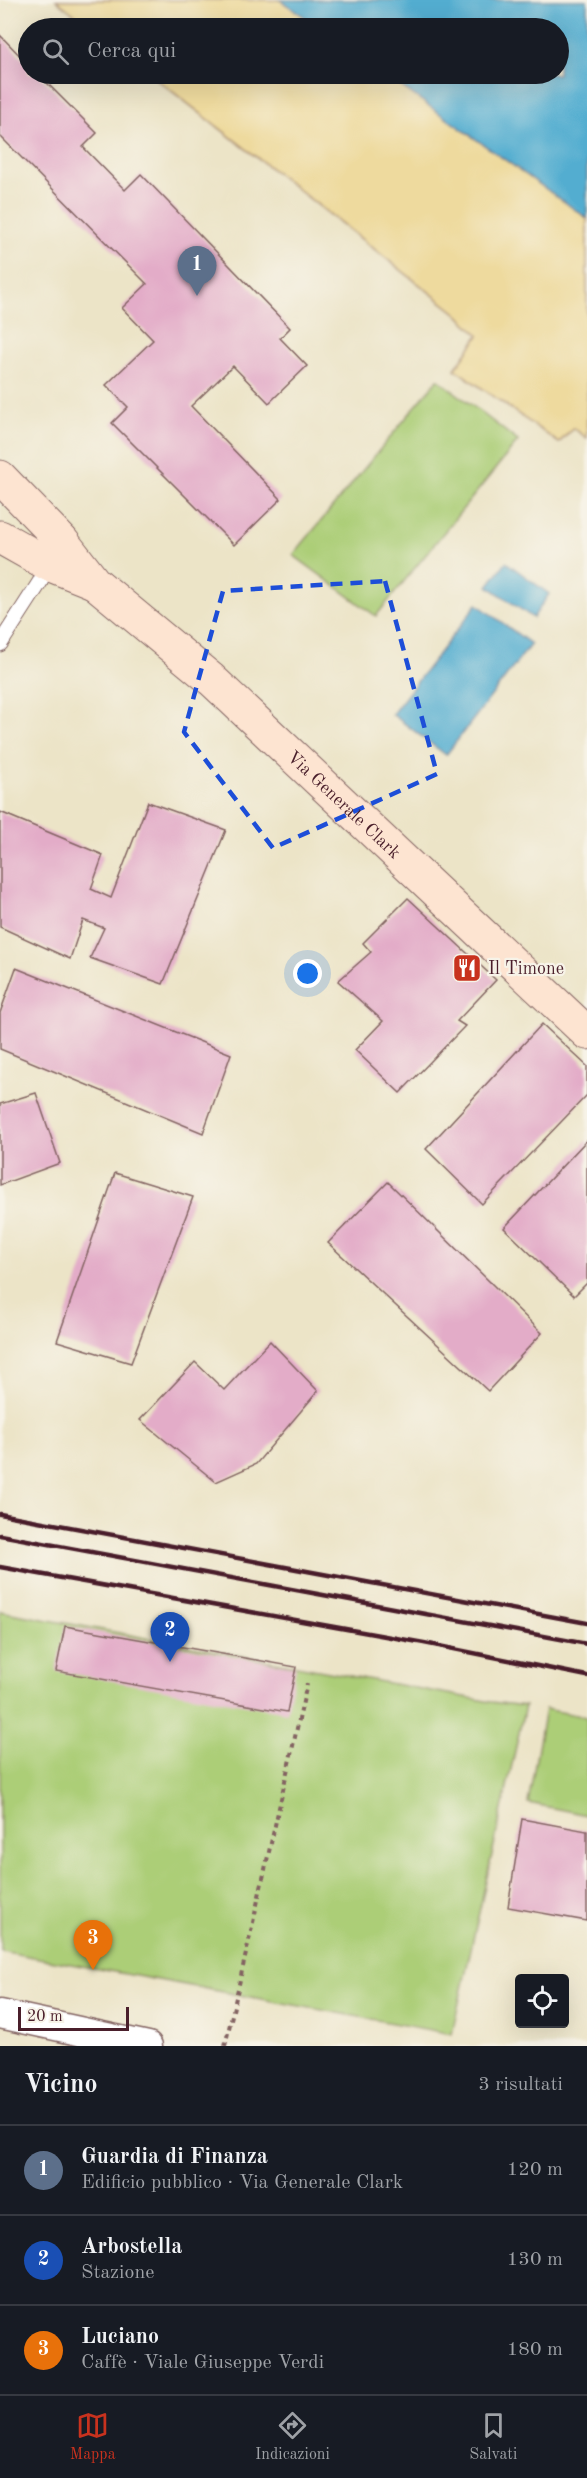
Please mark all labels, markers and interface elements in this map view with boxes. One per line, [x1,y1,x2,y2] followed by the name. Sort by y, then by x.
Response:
[18,18,569,84] search box
[39,35,72,68] icon: search
[87,40,176,62] text: Cerca qui
[178,246,216,296] pin: 1
[283,748,404,862] street label: Via Generale Clark
[451,952,483,984] restaurant icon: Il Timone
[293,959,322,988] your location
[488,960,564,978] place label: Il Timone
[150,1612,190,1662] pin: 2
[74,1920,112,1970] pin: 3
[515,1974,569,2028] map controls
[515,1974,569,2028] button: locate
[18,2004,129,2032] scale bar
[27,2009,63,2025] text: 20 m
[24,2072,98,2098] text: Vicino
[478,2075,563,2095] text: 3 risultati
[81,2146,268,2168] text: Guardia di Finanza
[38,2160,49,2180] text: 1
[507,2160,563,2180] text: 120 m
[81,2173,403,2193] text: Edificio pubblico · Via Generale Clark
[81,2236,182,2258] text: Arbostella
[38,2250,49,2270] text: 2
[507,2250,563,2270] text: 130 m
[81,2263,154,2283] text: Stazione
[81,2326,159,2348] text: Luciano
[38,2340,49,2360] text: 3
[507,2340,563,2360] text: 180 m
[81,2353,324,2373] text: Caffè · Viale Giuseppe Verdi
[70,2409,116,2465] tab: Mappa
[255,2409,330,2465] tab: Indicazioni
[469,2409,517,2465] tab: Salvati

